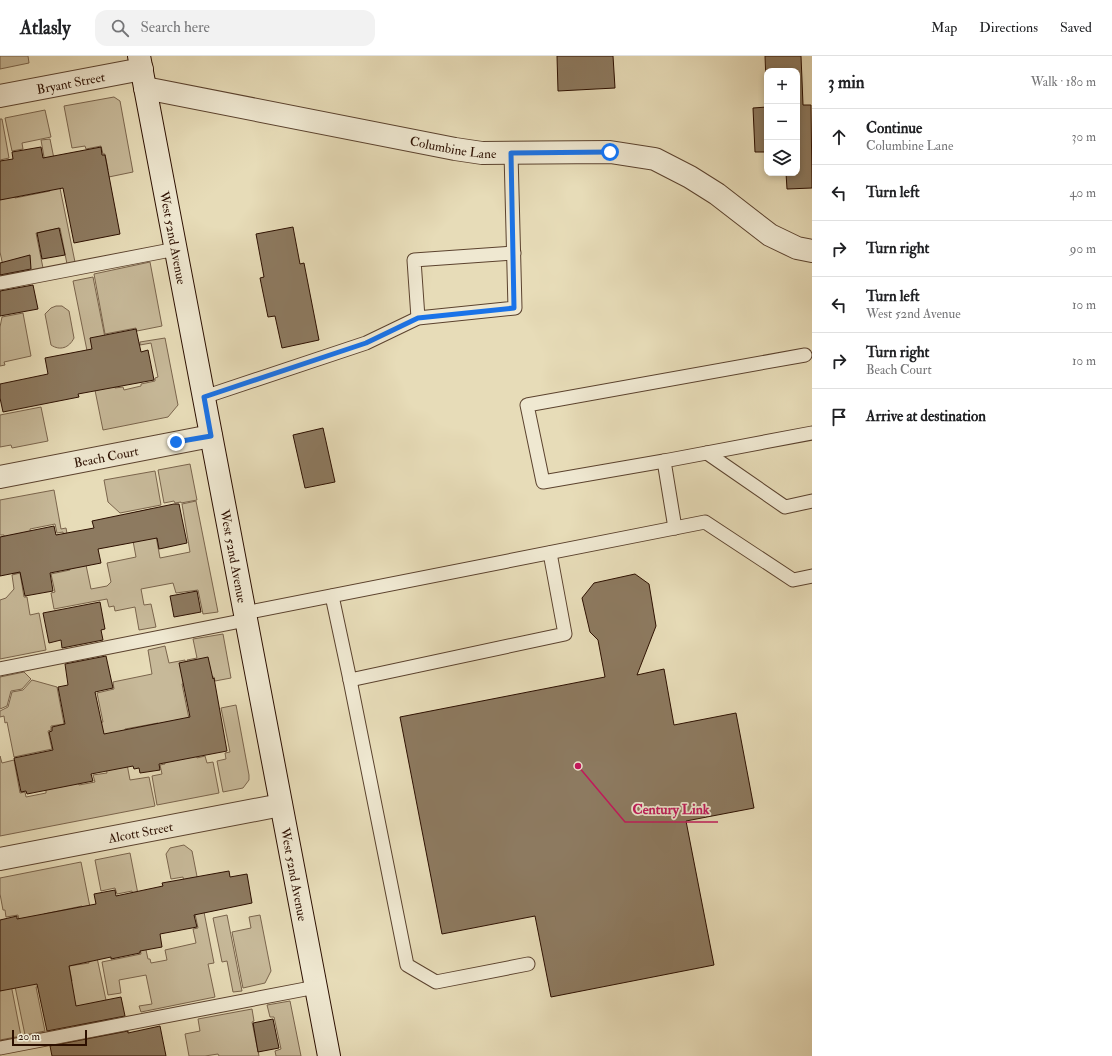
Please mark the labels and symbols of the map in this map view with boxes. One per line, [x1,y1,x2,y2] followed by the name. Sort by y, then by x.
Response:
[35,69,106,98] street label: Bryant Street
[408,133,497,162] street label: Columbine Lane
[601,143,619,161] route start
[156,189,189,287] street label: West 52nd Avenue
[167,433,185,451] route end
[72,443,140,472] street label: Beach Court
[216,507,250,605] street label: West 52nd Avenue
[625,796,718,822] callout: Century Link
[632,801,710,819] text: Century Link
[106,819,174,847] street label: Alcott Street
[277,826,310,923] street label: West 52nd Avenue
[12,1028,87,1047] scale bar

